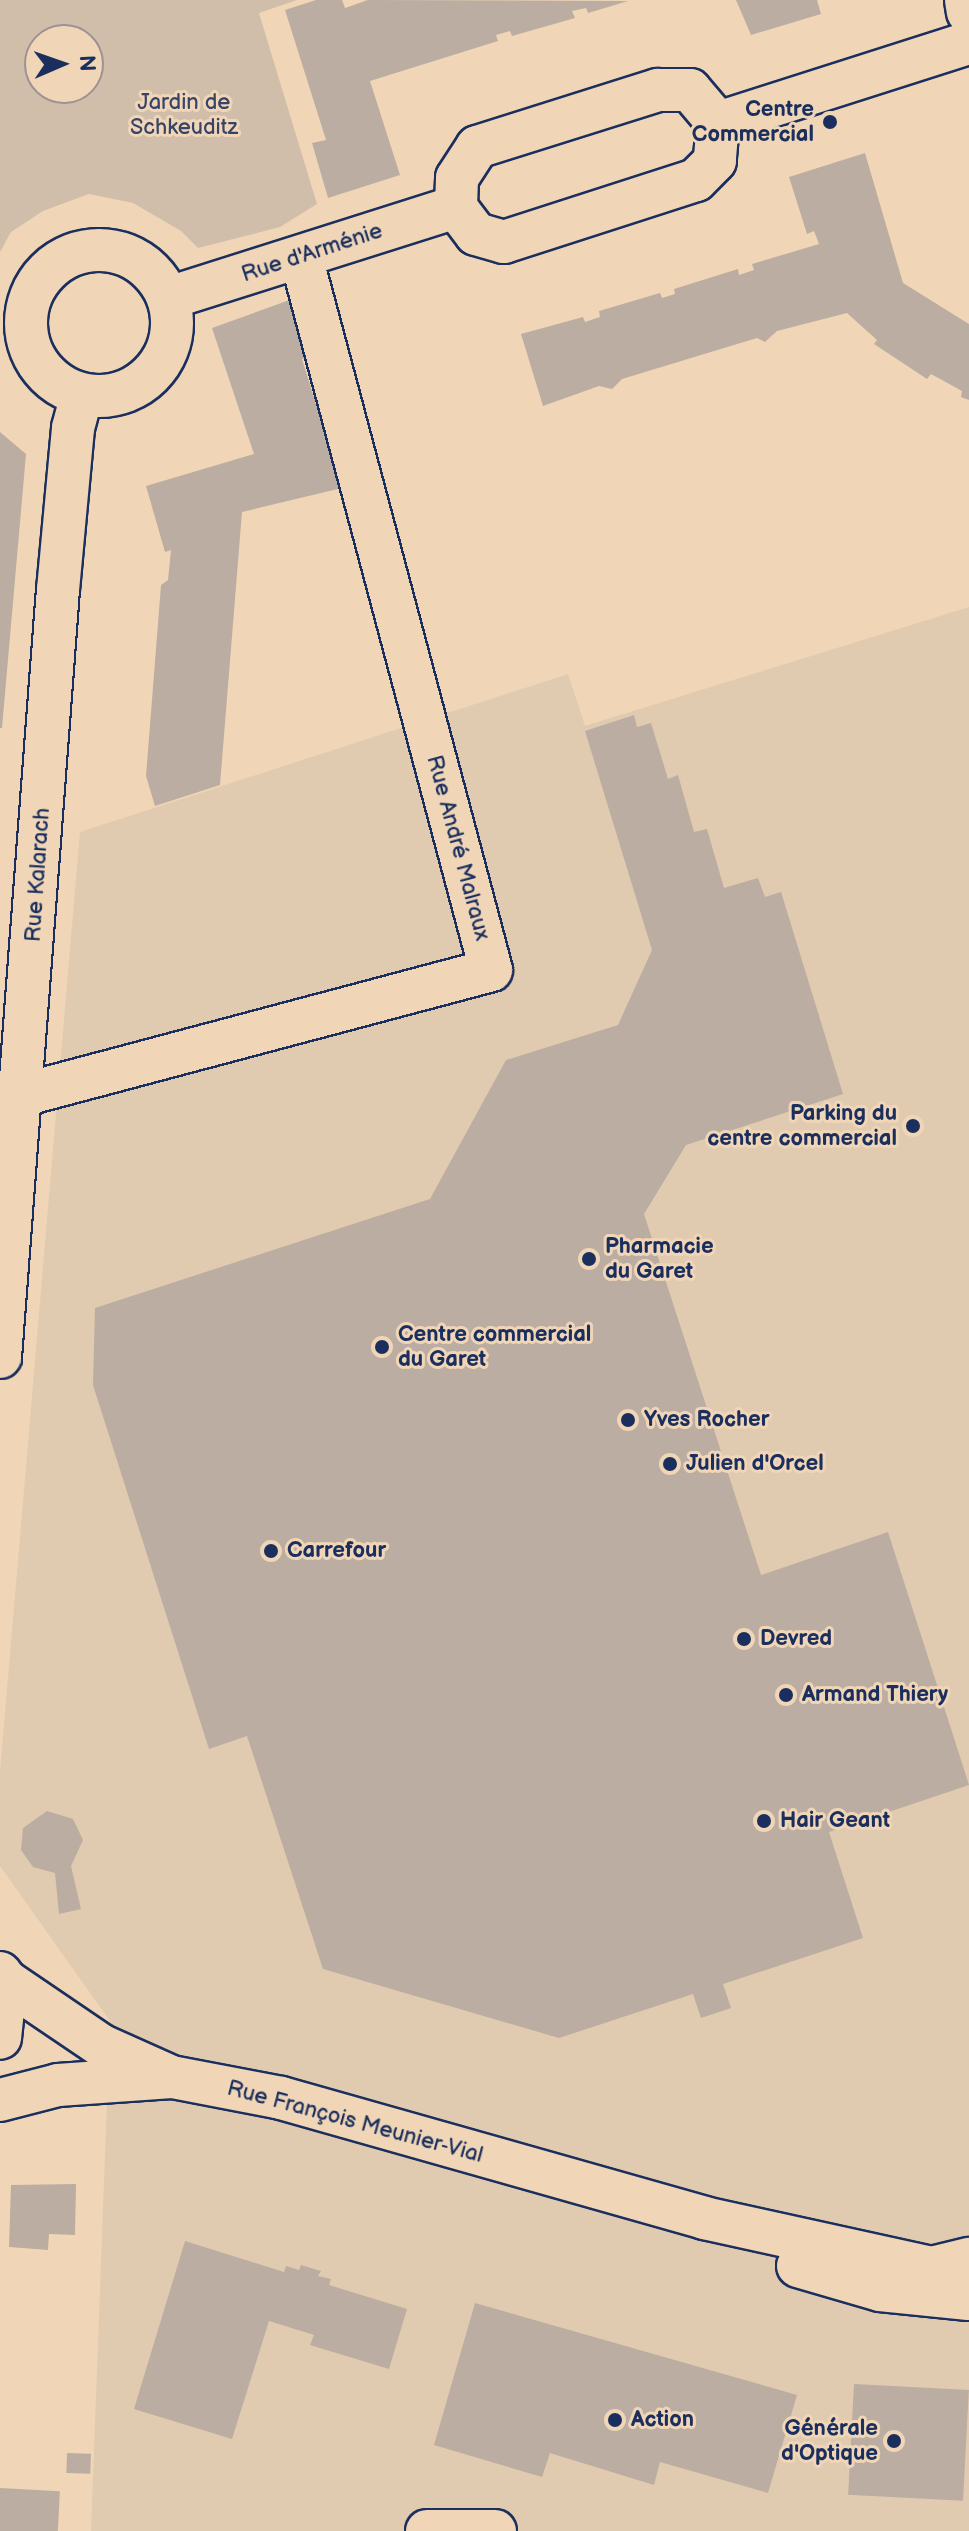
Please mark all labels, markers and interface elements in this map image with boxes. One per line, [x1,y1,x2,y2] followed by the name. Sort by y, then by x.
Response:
[24,24,104,104] north arrow
[73,54,100,72] text: N
[130,89,238,140] park label: Jardin de Schkeuditz
[692,96,814,148] place label: Centre Commercial
[821,113,839,131] marker: Centre Commercial
[238,218,386,288] street label: Rue d'Arménie
[421,752,495,944] street label: Rue André Malraux
[20,807,56,943] street label: Rue Kalarach
[707,1100,897,1152] place label: Parking du centre commercial
[904,1117,922,1135] marker: Parking du centre commercial
[605,1233,714,1284] place label: Pharmacie du Garet
[580,1250,598,1268] marker: Pharmacie du Garet
[398,1321,591,1372] place label: Centre commercial du Garet
[373,1338,391,1356] marker: Centre commercial du Garet
[644,1407,769,1433] place label: Yves Rocher
[619,1411,637,1429] marker: Yves Rocher
[686,1451,824,1477] place label: Julien d'Orcel
[661,1455,679,1473] marker: Julien d'Orcel
[287,1538,386,1564] place label: Carrefour
[262,1542,280,1560] marker: Carrefour
[760,1626,832,1652] place label: Devred
[735,1630,753,1648] marker: Devred
[802,1682,948,1708] place label: Armand Thiery
[777,1686,795,1704] marker: Armand Thiery
[780,1808,890,1834] place label: Hair Geant
[755,1812,773,1830] marker: Hair Geant
[224,2075,486,2169] street label: Rue François Meunier-Vial
[631,2407,694,2433] place label: Action
[606,2411,624,2429] marker: Action
[781,2415,878,2466] place label: Générale d'Optique
[885,2432,903,2450] marker: Générale d'Optique

